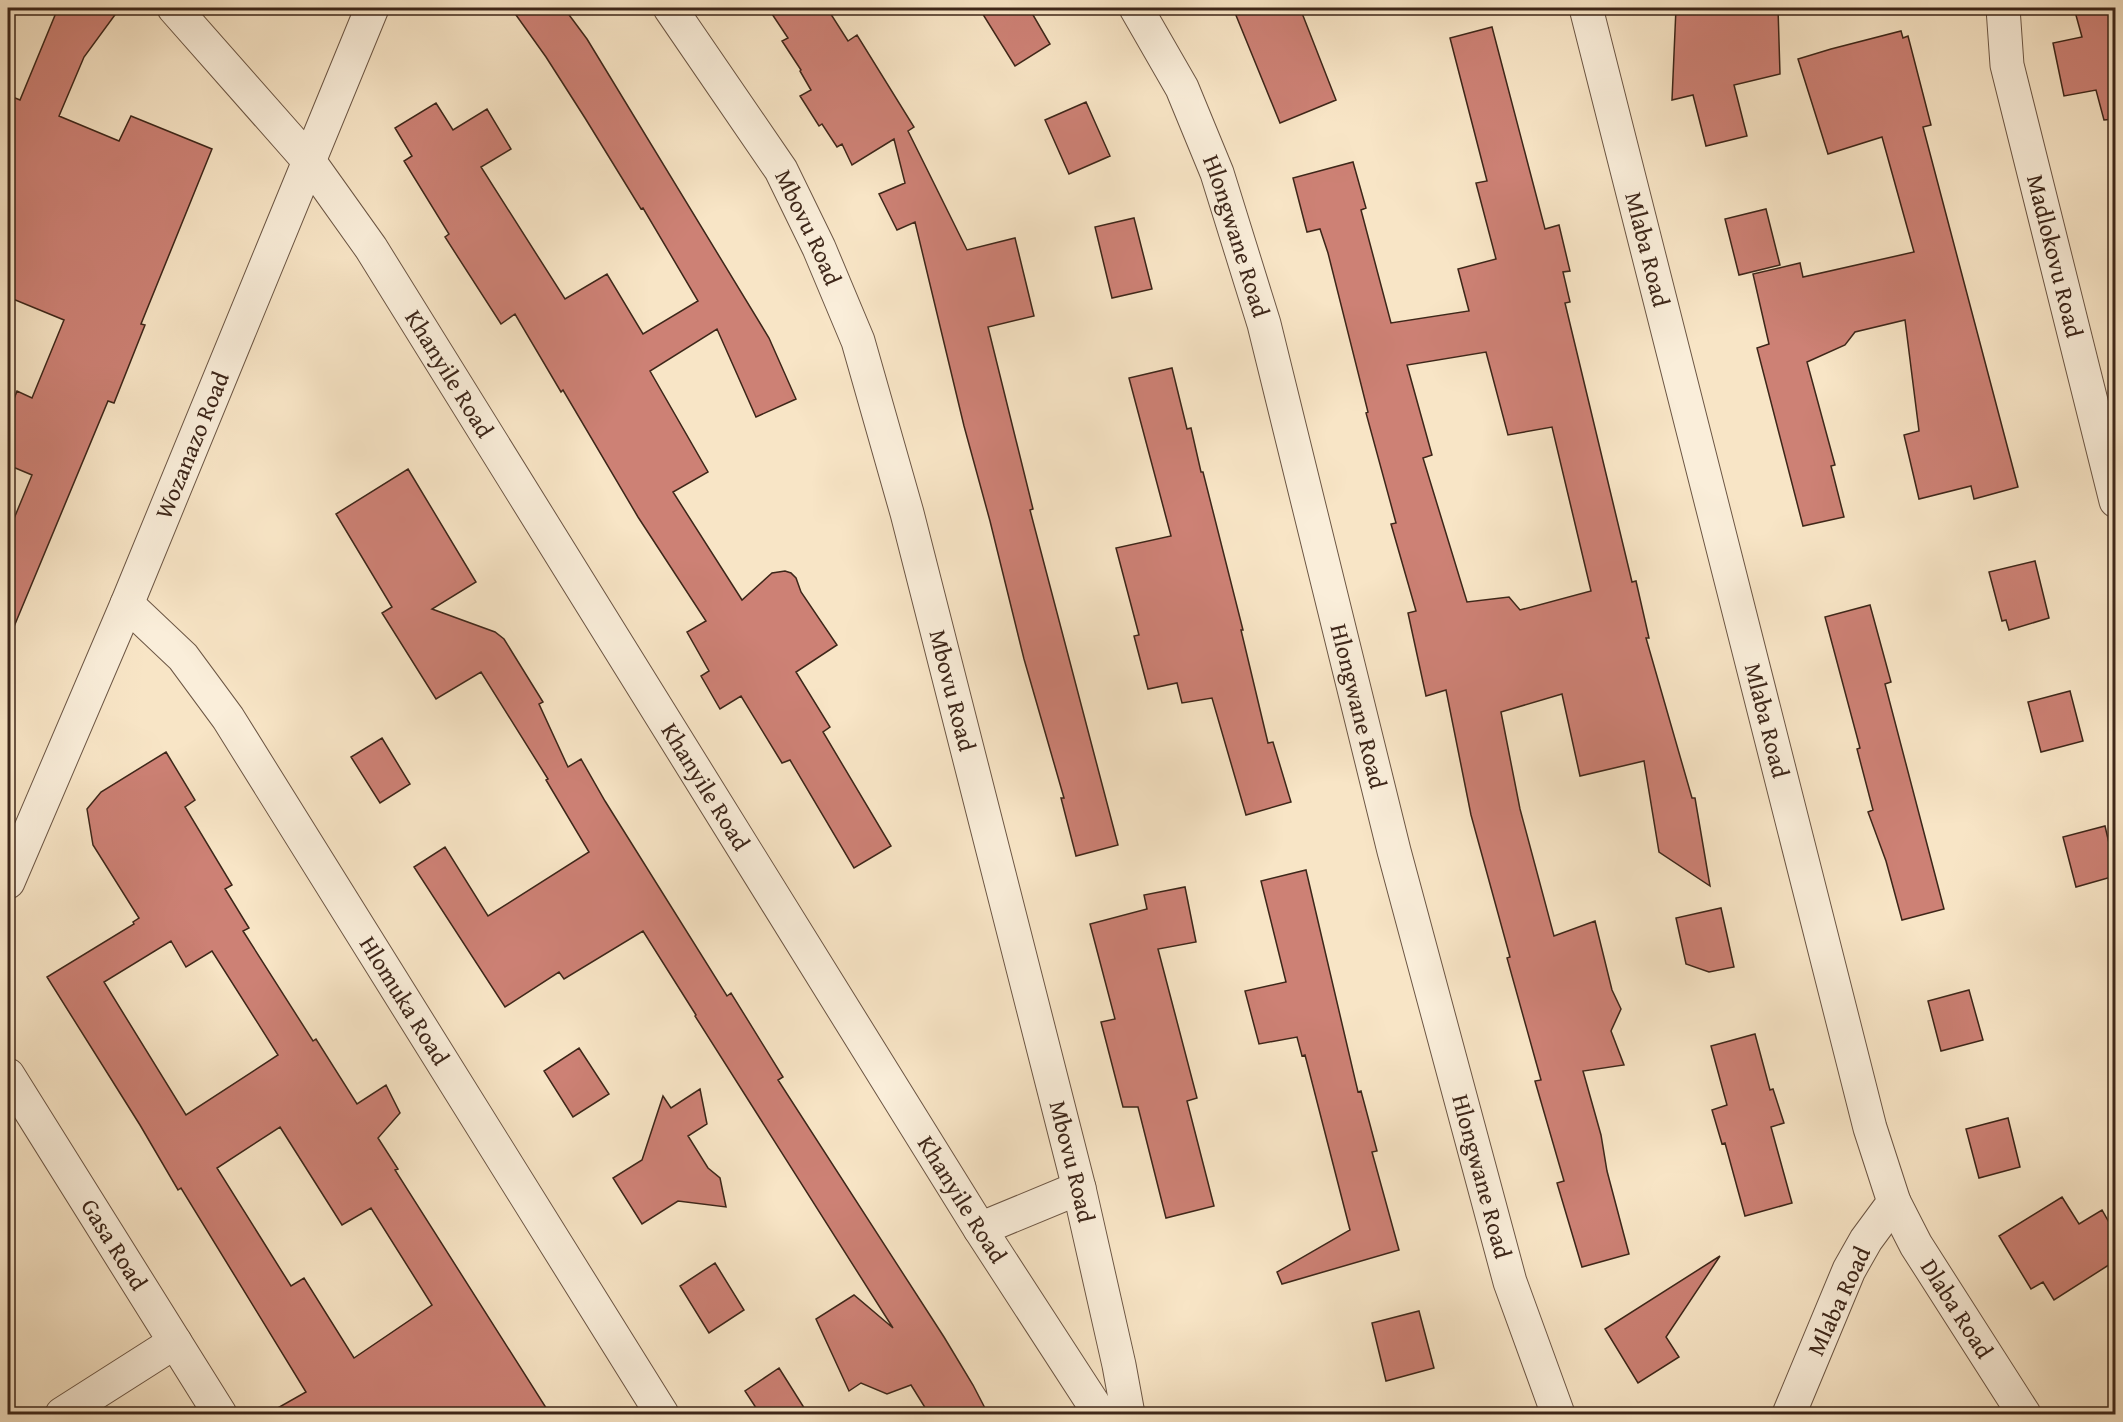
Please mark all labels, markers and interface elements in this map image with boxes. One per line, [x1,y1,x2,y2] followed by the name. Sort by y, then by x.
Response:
[1194,149,1279,322] street label: Hlongwane Road
[766,163,851,291] street label: Mbovu Road
[2018,171,2092,341] street label: Madlokovu Road
[1616,188,1679,310] street label: Mlaba Road
[397,303,503,444] street label: Khanyile Road
[146,366,238,524] street label: Wozanazo Road
[1322,620,1396,792] street label: Hlongwane Road
[920,626,985,755] street label: Mbovu Road
[1736,659,1799,782] street label: Mlaba Road
[653,716,759,857] street label: Khanyile Road
[351,929,458,1072] street label: Hlomuka Road
[1443,1090,1521,1262] street label: Hlongwane Road
[1040,1097,1104,1226] street label: Mbovu Road
[909,1129,1016,1270] street label: Khanyile Road
[73,1192,156,1297] street label: Gasa Road
[1798,1240,1879,1361] street label: Mlaba Road
[1912,1252,2002,1365] street label: Dlaba Road

